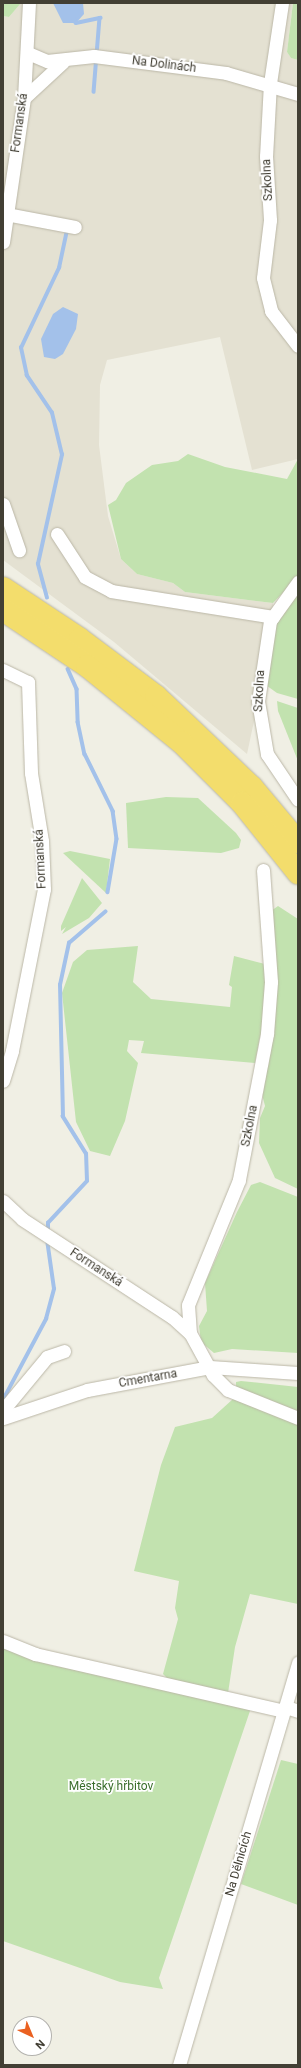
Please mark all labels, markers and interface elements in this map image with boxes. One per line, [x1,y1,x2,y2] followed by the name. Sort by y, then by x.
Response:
[131,54,197,76] street label: Na Dolinách
[9,92,31,154] street label: Formanská
[260,159,276,201] street label: Szkolna
[252,670,268,712] street label: Szkolna
[32,829,50,889] street label: Formanská
[239,1104,261,1148] street label: Szkolna
[67,1246,125,1290] street label: Formanská
[118,1367,178,1391] street label: Cmentarna
[69,1780,153,1794] park label: Městský hřbitov
[223,1830,255,1898] street label: Na Dělnicích
[12,2016,52,2056] north arrow
[33,2037,47,2052] text: N

